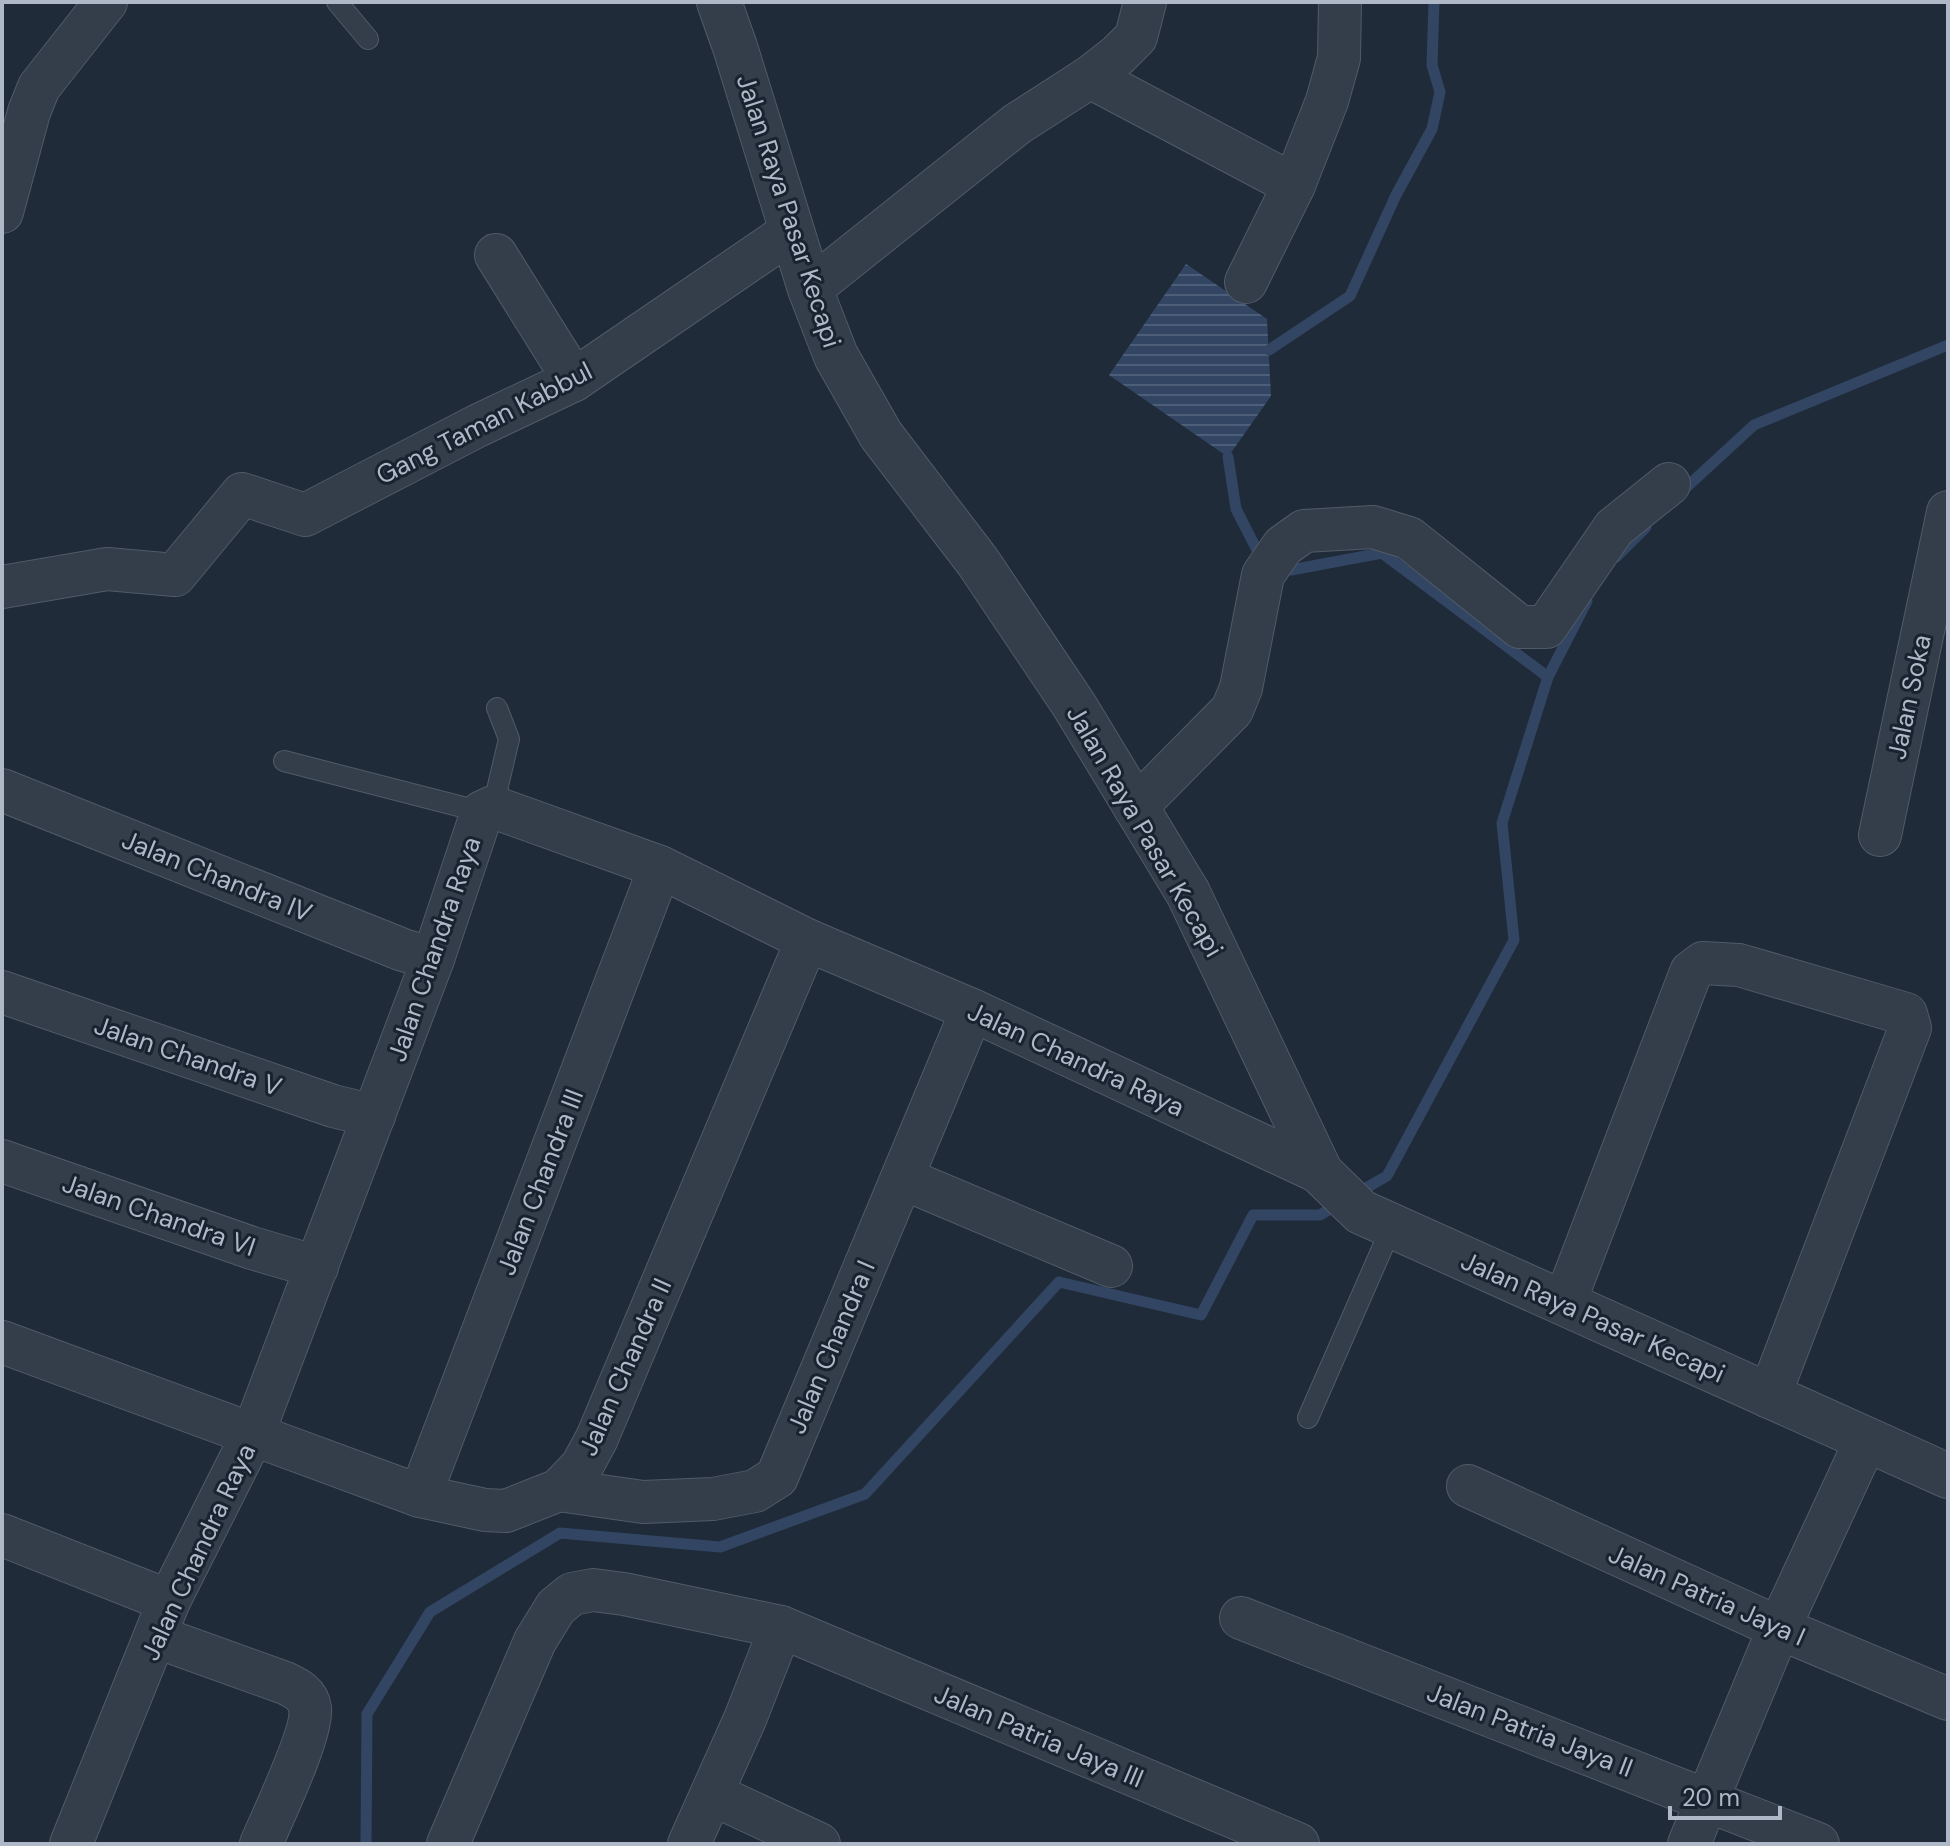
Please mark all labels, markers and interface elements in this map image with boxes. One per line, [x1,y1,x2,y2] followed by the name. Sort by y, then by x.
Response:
[729,70,849,352] street label: Jalan Raya Pasar Kecapi
[370,354,598,492] street label: Gang Taman Kabbul
[1879,632,1939,762] street label: Jalan Soka
[1059,699,1231,963] street label: Jalan Raya Pasar Kecapi
[117,822,317,930] street label: Jalan Chandra IV
[380,832,488,1066] street label: Jalan Chandra Raya
[962,994,1190,1124] street label: Jalan Chandra Raya
[90,1008,286,1104] street label: Jalan Chandra V
[489,1084,591,1280] street label: Jalan Chandra III
[58,1166,260,1264] street label: Jalan Chandra VI
[1456,1243,1730,1391] street label: Jalan Raya Pasar Kecapi
[779,1255,883,1439] street label: Jalan Chandra I
[571,1273,679,1461] street label: Jalan Chandra II
[133,1438,263,1666] street label: Jalan Chandra Raya
[1603,1536,1811,1654] street label: Jalan Patria Jaya I
[1422,1675,1638,1785] street label: Jalan Patria Jaya II
[929,1677,1149,1795] street label: Jalan Patria Jaya III
[1670,1770,1780,1820] scale bar
[1682,1782,1740,1813] text: 20 m

